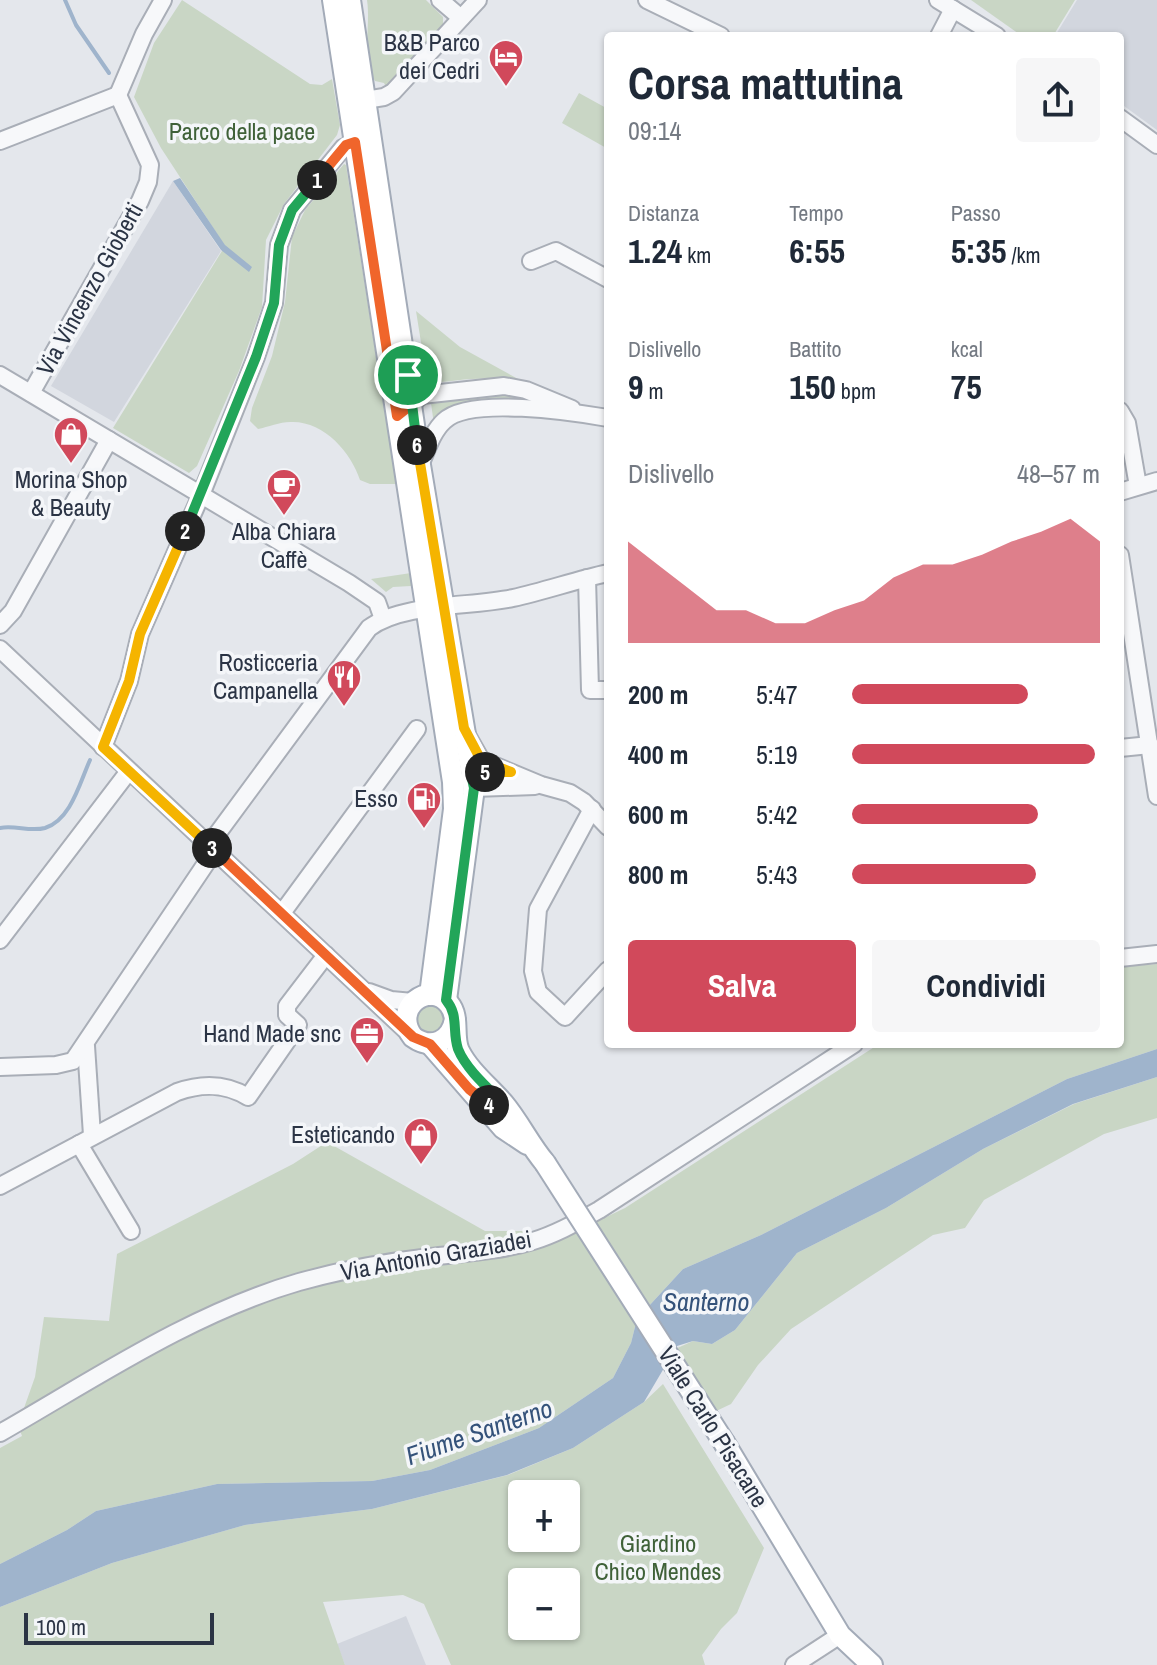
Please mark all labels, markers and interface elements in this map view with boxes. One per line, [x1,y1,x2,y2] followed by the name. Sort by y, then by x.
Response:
[384,26,480,86] place label: B&B Parco dei Cedri
[487,38,525,88] hotel icon: B&B Parco dei Cedri
[628,53,903,113] text: Corsa mattutina
[1016,58,1100,142] button: share
[628,113,681,148] text: 09:14
[169,115,315,147] park label: Parco della pace
[297,160,337,200] pin: 1
[312,165,322,195] text: 1
[28,196,150,381] street label: Via Vincenzo Gioberti
[628,198,699,228] text: Distanza
[789,198,843,228] text: Tempo
[951,198,1001,228] text: Passo
[628,228,682,274] text: 1.24
[789,228,845,274] text: 6:55
[951,228,1006,274] text: 5:35
[682,240,711,270] text: km
[1006,240,1041,270] text: /km
[628,334,701,364] text: Dislivello
[789,334,842,364] text: Battito
[951,334,983,364] text: kcal
[374,341,442,409] pin
[386,353,430,397] icon: arrive
[628,364,644,410] text: 9
[789,364,836,410] text: 150
[951,364,982,410] text: 75
[644,376,664,406] text: m
[836,376,876,406] text: bpm
[52,415,90,465] shop icon: Morina Shop & Beauty
[397,425,437,465] pin: 6
[412,430,422,460] text: 6
[628,456,714,491] text: Dislivello
[1017,456,1100,491] text: 48–57 m
[15,463,127,523] place label: Morina Shop & Beauty
[265,467,303,517] cafe icon: Alba Chiara Caffè
[165,511,205,551] pin: 2
[231,515,336,575] place label: Alba Chiara Caffè
[180,516,190,546] text: 2
[213,646,318,706] place label: Rosticceria Campanella
[325,658,363,708] restaurant icon: Rosticceria Campanella
[628,677,688,712] text: 200 m
[756,677,798,712] text: 5:47
[628,737,688,772] text: 400 m
[756,737,798,772] text: 5:19
[465,752,505,792] pin: 5
[480,757,490,787] text: 5
[405,780,443,830] fuel station icon: Esso
[354,782,398,814] place label: Esso
[628,797,688,832] text: 600 m
[756,797,798,832] text: 5:42
[192,828,232,868] pin: 3
[207,833,217,863] text: 3
[628,857,688,892] text: 800 m
[756,857,798,892] text: 5:43
[628,940,856,1032] button: Salva
[872,940,1100,1032] button: Condividi
[348,1015,386,1065] office icon: Hand Made snc
[203,1017,341,1049] place label: Hand Made snc
[469,1085,509,1125] pin: 4
[484,1090,494,1120] text: 4
[402,1116,440,1166] shop icon: Esteticando
[291,1118,395,1150] place label: Esteticando
[338,1222,534,1288] street label: Via Antonio Graziadei
[663,1284,749,1319] water label: Santerno
[651,1340,776,1513] street label: Viale Carlo Pisacane
[401,1390,557,1473] water label: Fiume Santerno
[508,1480,580,1640] map controls
[508,1480,580,1552] button: +
[595,1527,721,1587] park label: Giardino Chico Mendes
[508,1568,580,1640] button: −
[24,1609,214,1645] scale bar
[36,1612,86,1642] text: 100 m

